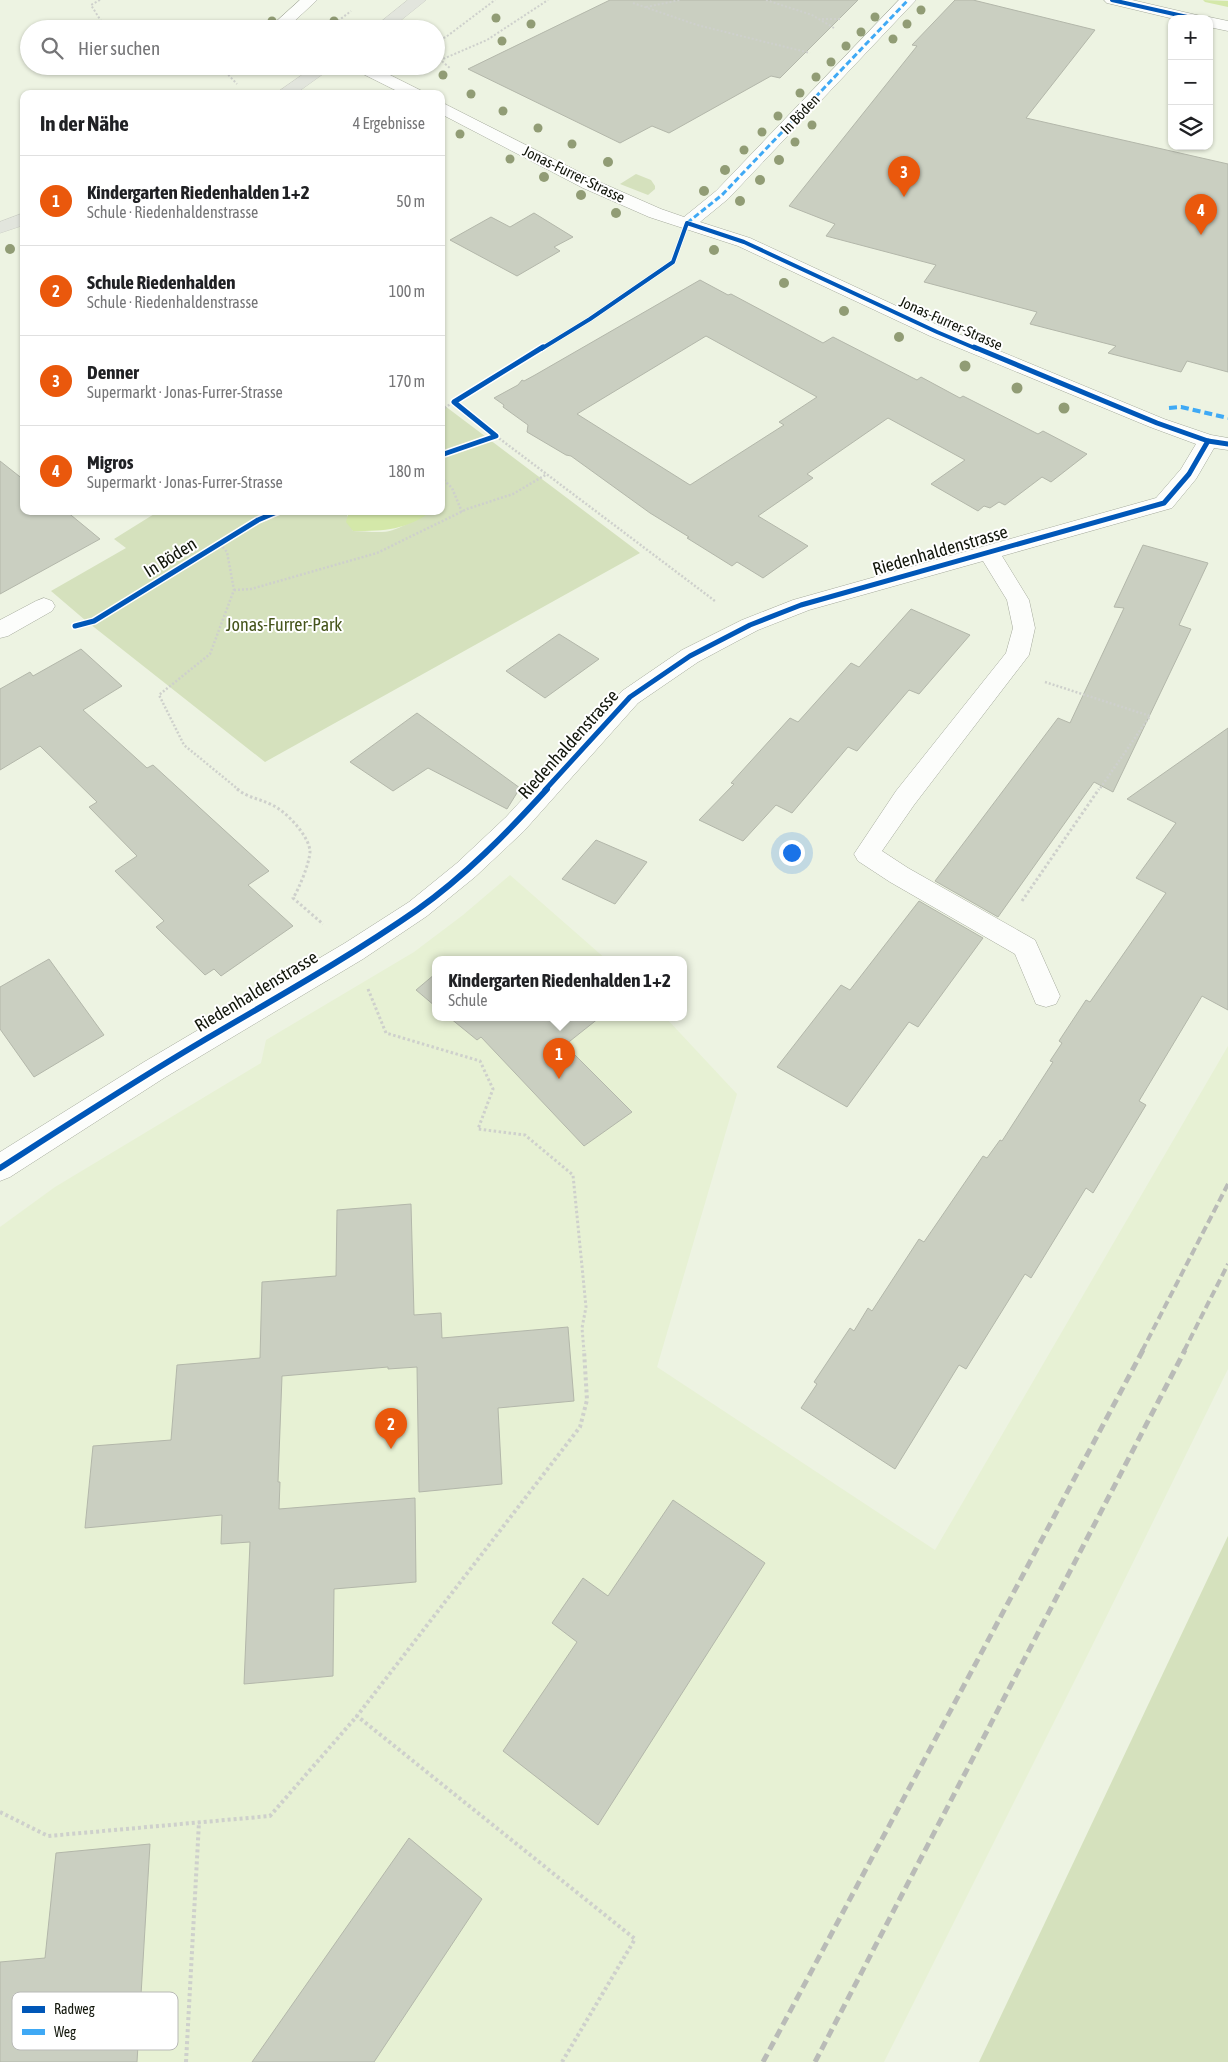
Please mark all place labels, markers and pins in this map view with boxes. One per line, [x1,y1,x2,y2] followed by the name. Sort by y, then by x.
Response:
[888,156,920,197] pin: 3
[1185,194,1217,235] pin: 4
[543,1038,575,1079] pin: 1
[375,1408,407,1449] pin: 2

